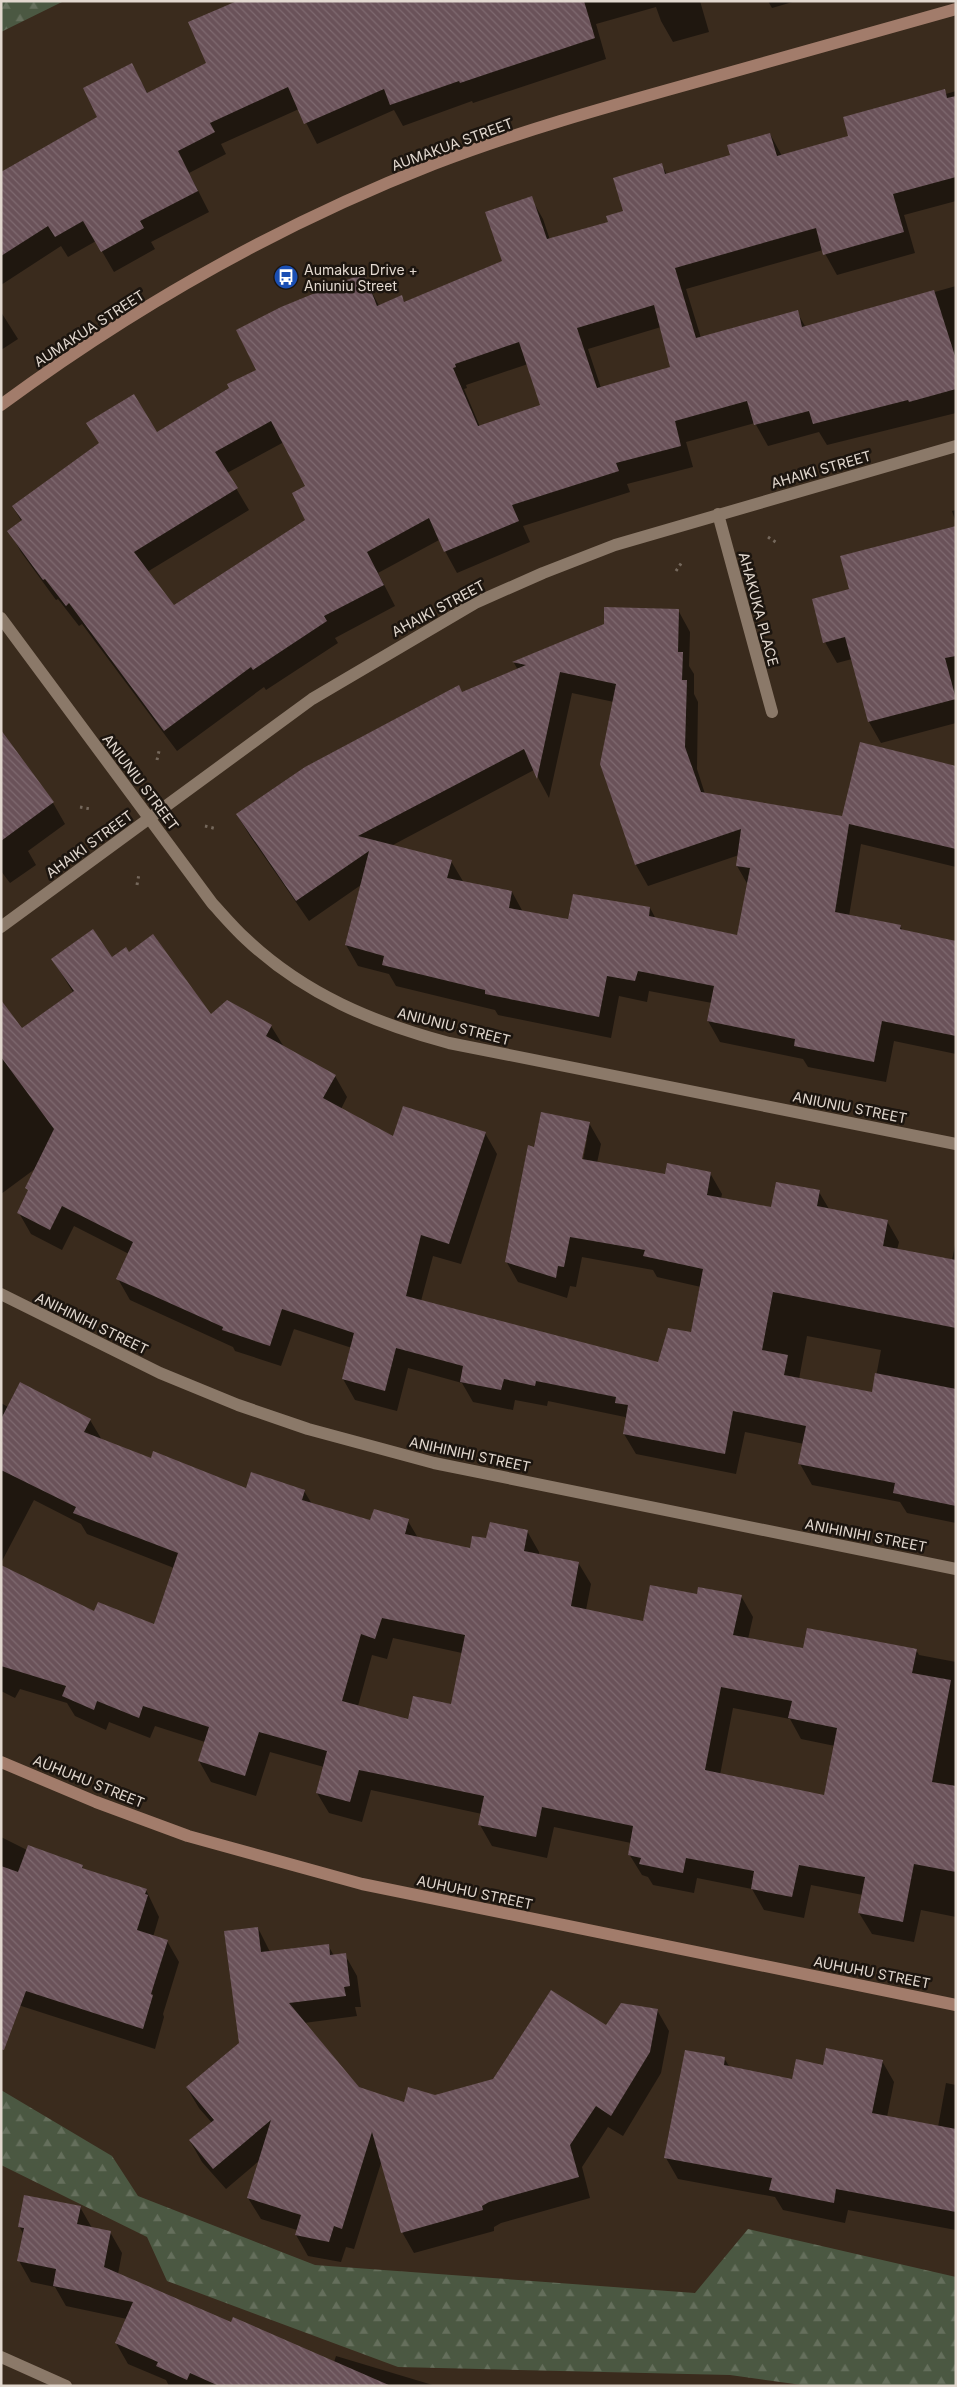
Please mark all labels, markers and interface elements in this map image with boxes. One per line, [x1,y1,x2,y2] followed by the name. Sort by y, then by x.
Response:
[389,114,515,174] street label: AUMAKUA STREET
[304,261,418,294] place label: Aumakua Drive + Aniuniu Street
[273,264,299,290] bus stop icon: Aumakua Drive + Aniuniu Street
[31,286,147,370] street label: AUMAKUA STREET
[769,447,873,491] street label: AHAIKI STREET
[736,550,782,668] street label: AHAKUKA PLACE
[388,576,488,640] street label: AHAIKI STREET
[99,731,183,833] street label: ANIUNIU STREET
[42,807,136,881] street label: AHAIKI STREET
[396,1004,512,1048] street label: ANIUNIU STREET
[791,1088,909,1126] street label: ANIUNIU STREET
[33,1288,151,1358] street label: ANIHINIHI STREET
[408,1433,532,1475] street label: ANIHINIHI STREET
[804,1515,928,1555] street label: ANIHINIHI STREET
[31,1751,147,1811] street label: AUHUHU STREET
[415,1871,535,1913] street label: AUHUHU STREET
[812,1952,932,1992] street label: AUHUHU STREET

